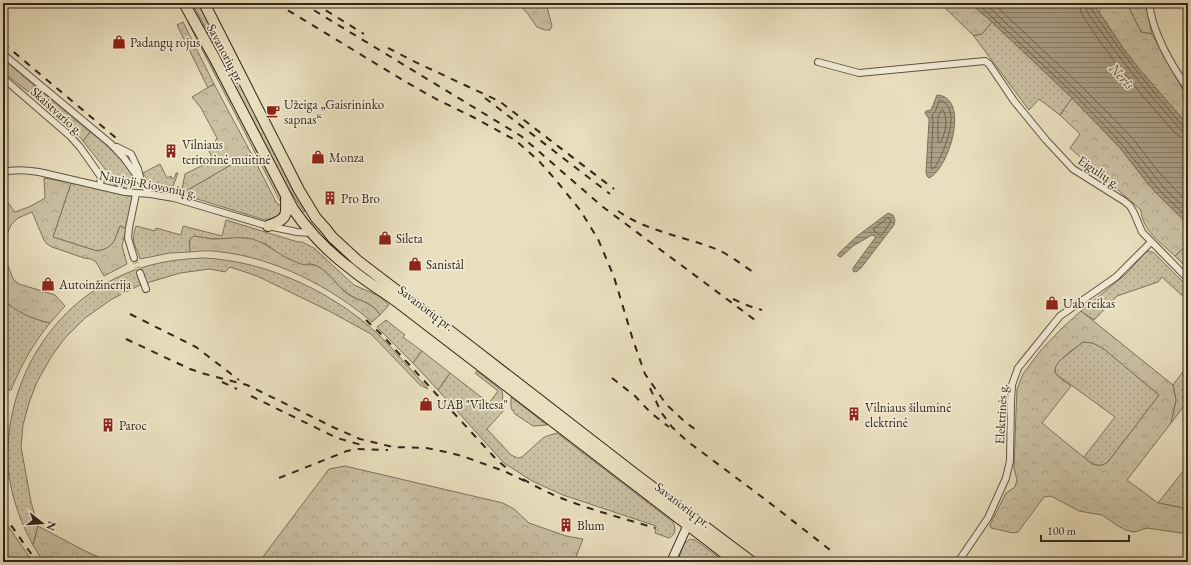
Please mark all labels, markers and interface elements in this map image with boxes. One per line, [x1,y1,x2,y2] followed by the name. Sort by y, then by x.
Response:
[203,21,249,87] street label: Savanorių pr.
[111,34,127,50] shop icon: Padangų rojus
[130,34,200,51] place label: Padangų rojus
[1105,59,1139,93] water label: Neris
[27,83,87,139] street label: Skaistvario g.
[284,96,384,128] place label: Užeiga „Gaisrininko sapnas“
[265,103,281,119] cafe icon: Užeiga „Gaisrininko sapnas“
[182,136,271,168] place label: Vilniaus teritorinė muitinė
[163,143,179,159] building icon: Vilniaus teritorinė muitinė
[310,149,326,165] shop icon: Monza
[329,149,365,166] place label: Monza
[1075,152,1123,192] street label: Eigulių g.
[98,166,198,202] street label: Naujoji Riovonių g.
[322,190,338,206] building icon: Pro Bro
[341,190,380,207] place label: Pro Bro
[377,230,393,246] shop icon: Sileta
[396,230,424,247] place label: Sileta
[407,256,423,272] shop icon: Sanistål
[426,256,464,273] place label: Sanistål
[40,276,56,292] shop icon: Autoinžinerija
[58,276,132,293] place label: Autoinžinerija
[395,281,457,335] street label: Savanorių pr.
[1044,295,1060,311] shop icon: Uab reikas
[1063,295,1115,312] place label: Uab reikas
[991,383,1011,445] street label: Elektrinės g.
[418,396,434,412] shop icon: UAB "Viltesa"
[437,396,508,413] place label: UAB "Viltesa"
[865,399,951,431] place label: Vilniaus šiluminė elektrinė
[846,406,862,422] building icon: Vilniaus šiluminė elektrinė
[100,417,116,433] building icon: Paroc
[119,417,147,434] place label: Paroc
[652,478,714,532] street label: Savanorių pr.
[22,503,62,543] north arrow
[558,517,574,533] building icon: Blum
[577,517,605,534] place label: Blum
[1041,517,1129,543] scale bar
[44,520,60,532] text: N
[1047,523,1077,539] text: 100 m

